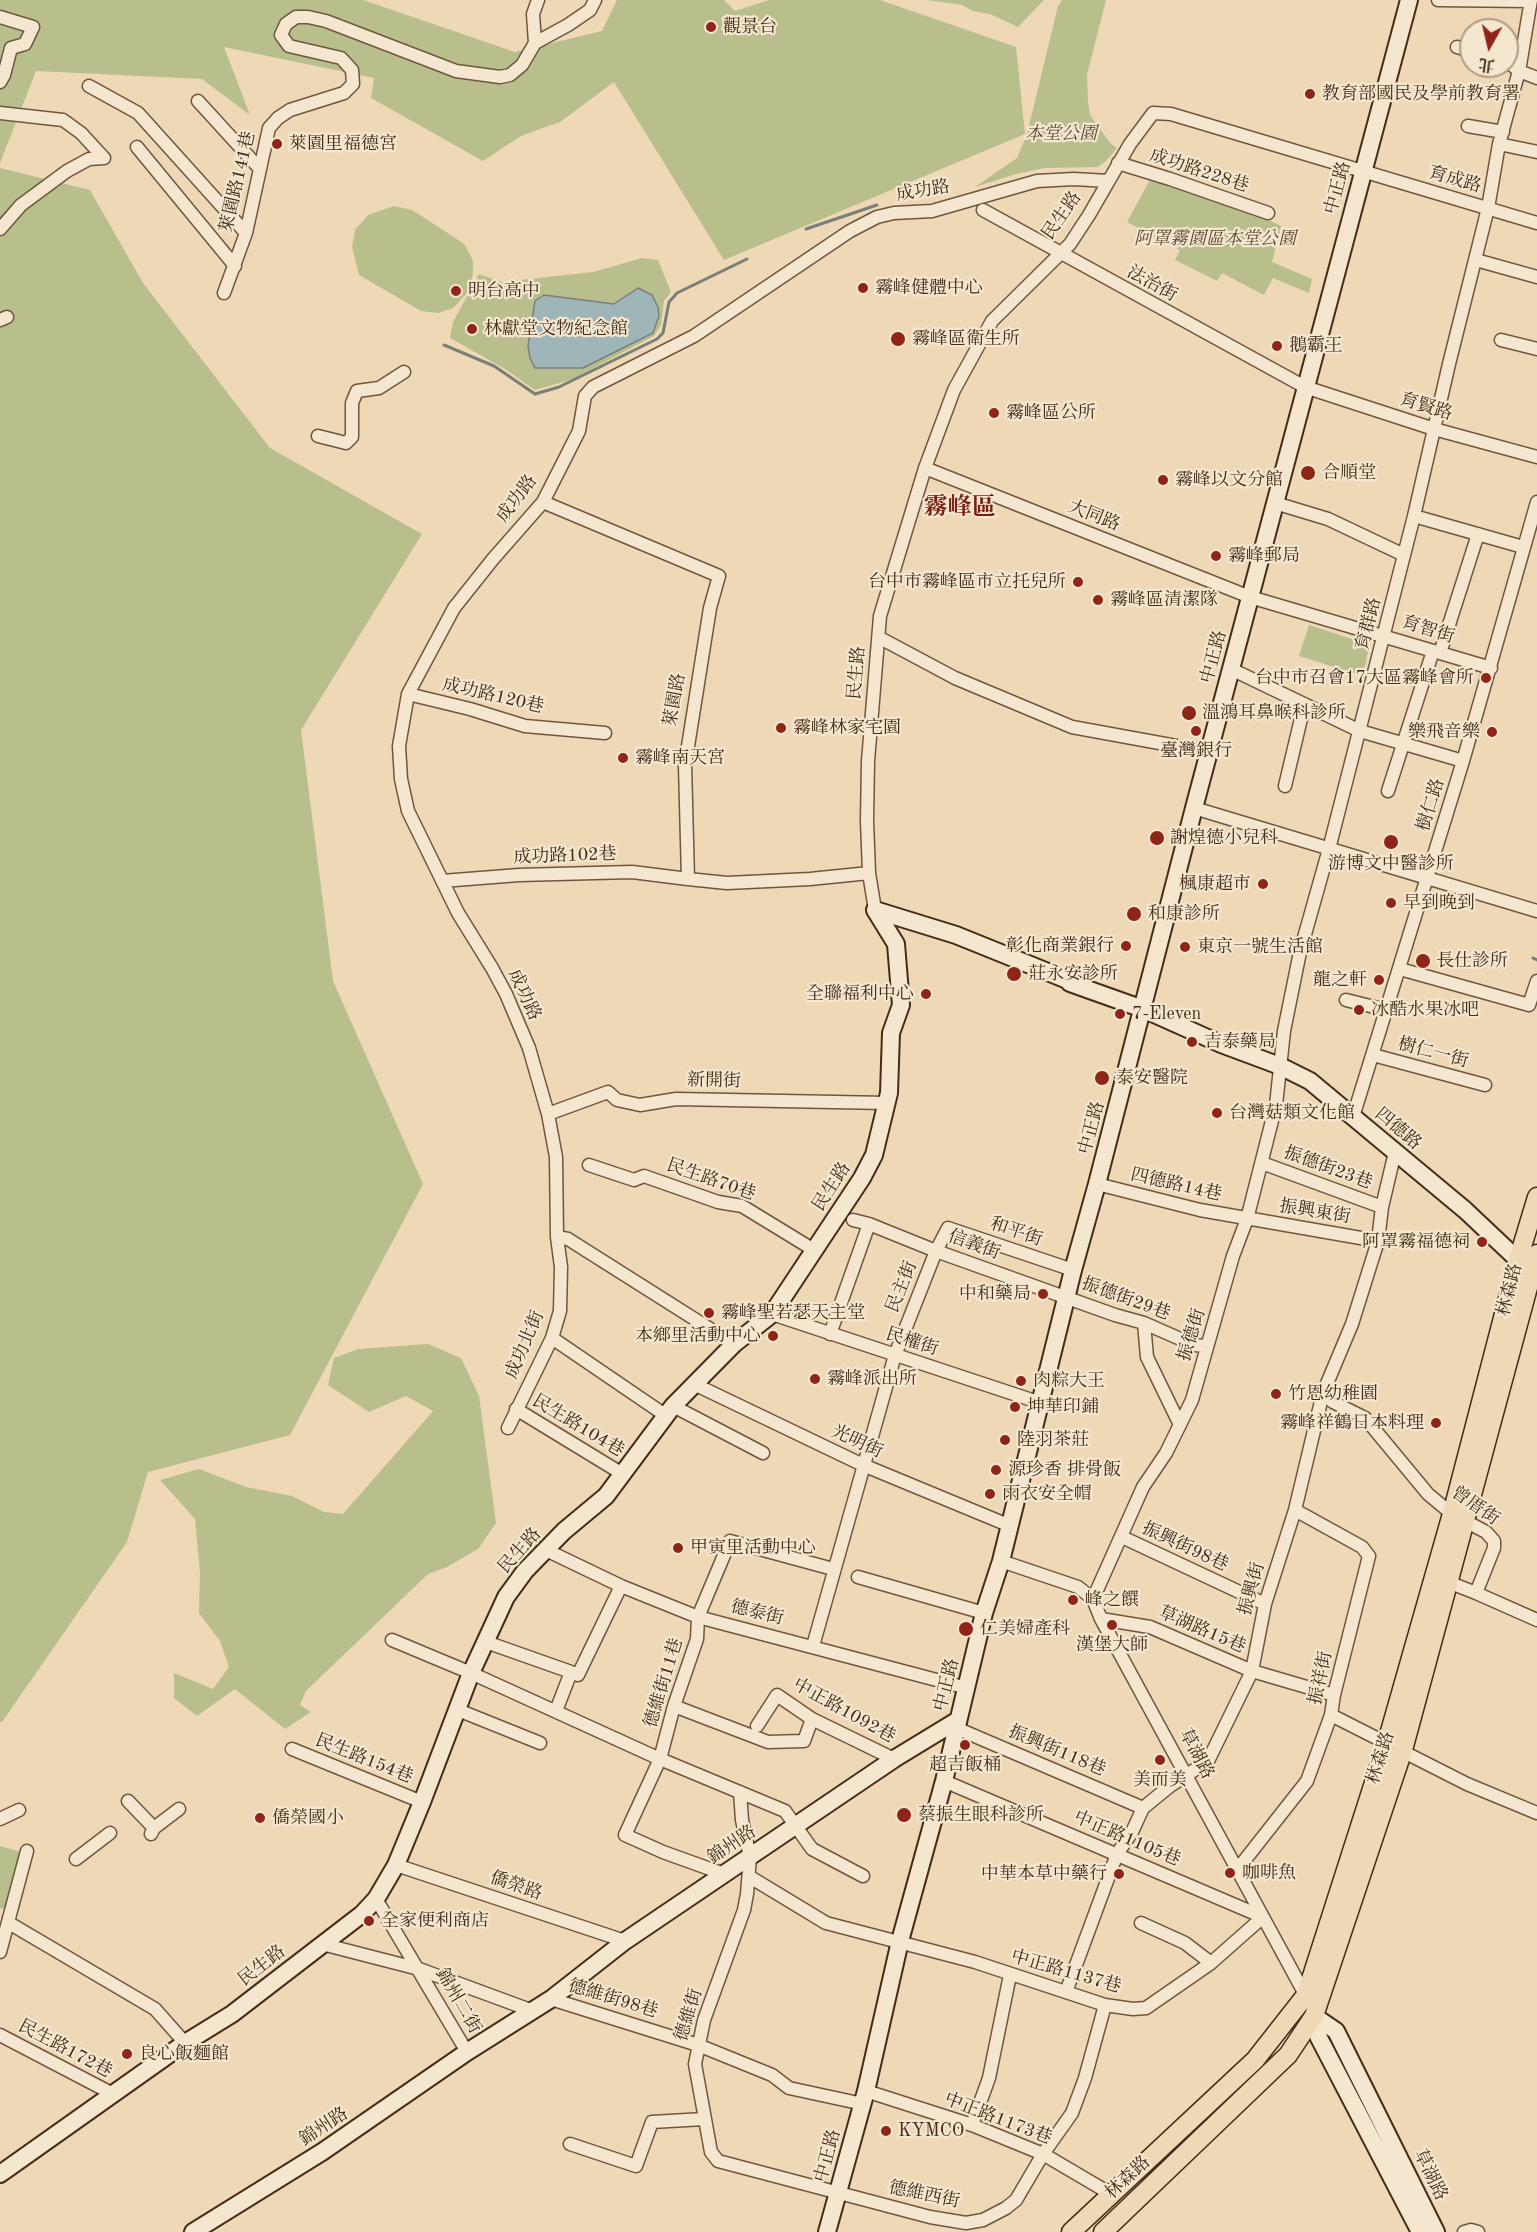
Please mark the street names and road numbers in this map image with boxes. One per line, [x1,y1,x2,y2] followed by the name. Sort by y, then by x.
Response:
[216,129,260,235] street label: 萊園路141巷
[1147,145,1251,197] street label: 成功路228巷
[1321,159,1355,217] street label: 中正路
[1426,162,1484,198] street label: 育成路
[895,176,951,206] street label: 成功路
[1038,188,1086,244] street label: 民生路
[1123,261,1181,307] street label: 法治街
[1397,389,1455,425] street label: 育賢路
[492,471,542,527] street label: 成功路
[1065,496,1123,536] street label: 大同路
[1352,595,1386,653] street label: 育群路
[1399,612,1457,648] street label: 育智街
[1197,628,1231,686] street label: 中正路
[844,645,870,701] street label: 民生路
[660,672,690,728] street label: 萊園路
[440,674,546,718] street label: 成功路120巷
[1413,776,1449,834] street label: 樹仁路
[513,843,617,869] street label: 成功路102巷
[503,966,545,1024] street label: 成功路
[1395,1033,1471,1073] street label: 樹仁一街
[687,1070,741,1092] street label: 新開街
[1075,1099,1109,1157] street label: 中正路
[1370,1103,1426,1155] street label: 四德路
[1281,1142,1375,1194] street label: 振德街23巷
[664,1155,758,1205] street label: 民生路70巷
[808,1158,856,1216] street label: 民生路
[1128,1164,1224,1206] street label: 四德路14巷
[1278,1196,1352,1228] street label: 振興東街
[987,1213,1045,1251] street label: 和平街
[945,1226,1003,1264] street label: 信義街
[882,1258,922,1316] street label: 民主街
[1493,1261,1527,1319] street label: 林森路
[1079,1273,1173,1325] street label: 振德街29巷
[1174,1306,1210,1364] street label: 振德街
[501,1308,549,1382] street label: 成功北街
[883,1323,941,1361] street label: 民權街
[528,1390,628,1462] street label: 民生路104巷
[828,1421,886,1463] street label: 光明街
[1447,1482,1503,1530] street label: 曾厝街
[1138,1518,1232,1576] street label: 振興街98巷
[494,1524,546,1578] street label: 民生路
[1235,1560,1269,1618] street label: 振興街
[728,1596,786,1630] street label: 德泰街
[1155,1602,1249,1658] street label: 草湖路15巷
[640,1635,688,1731] street label: 德維街11巷
[1305,1649,1337,1707] street label: 振祥街
[930,1656,964,1714] street label: 中正路
[789,1674,899,1748] street label: 中正路1092巷
[1005,1721,1109,1781] street label: 振興街118巷
[1174,1725,1218,1783] street label: 草湖路
[1363,1729,1399,1787] street label: 林森路
[312,1730,416,1788] street label: 民生路154巷
[1070,1807,1184,1871] street label: 中正路1105巷
[704,1821,760,1869] street label: 錦州路
[487,1867,545,1905] street label: 僑榮路
[234,1941,290,1991] street label: 民生路
[1008,1946,1124,1998] street label: 中正路1137巷
[431,1964,485,2038] street label: 錦州二街
[565,1975,661,2023] street label: 德維街98巷
[671,1986,707,2044] street label: 德維街
[14,2015,116,2083] street label: 民生路172巷
[941,2089,1055,2149] street label: 中正路1173巷
[295,2103,353,2151] street label: 錦州路
[811,2127,845,2185] street label: 中正路
[1408,2146,1452,2204] street label: 草湖路
[1101,2152,1155,2204] street label: 林森路
[887,2177,961,2213] street label: 德維西街

